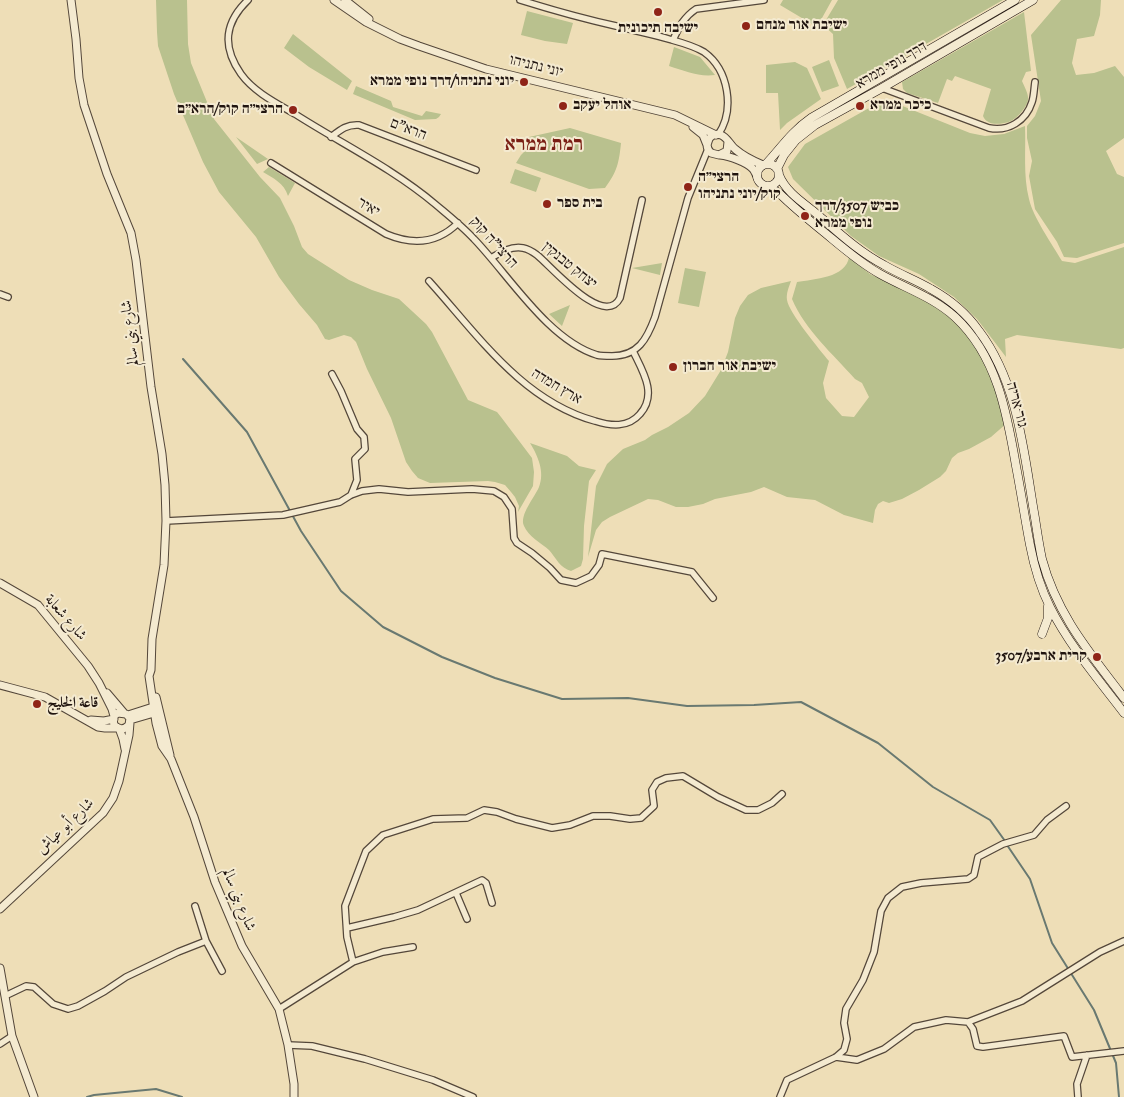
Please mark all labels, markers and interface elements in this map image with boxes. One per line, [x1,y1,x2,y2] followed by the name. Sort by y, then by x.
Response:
[652,6,664,18] marker: ישיבה תיכונית
[756,17,847,35] place label: ישיבת אור מנחם
[618,20,698,38] place label: ישיבה תיכונית
[740,20,752,32] marker: ישיבת אור מנחם
[853,38,931,94] street label: דרך נופי ממרא
[507,52,565,82] street label: יוני נתניהו
[370,73,514,91] place label: יוני נתניהו/דרך נופי ממרא
[518,76,530,88] marker: יוני נתניהו/דרך נופי ממרא
[573,97,631,115] place label: אוהל יעקב
[870,97,931,115] place label: כיכר ממרא
[557,100,569,112] marker: אוהל יעקב
[854,100,866,112] marker: כיכר ממרא
[177,101,283,119] place label: הרצי״ה קוק/הרא״ם
[287,104,299,116] marker: הרצי״ה קוק/הרא״ם
[387,115,429,145] street label: הרא"ם
[505,134,583,158] district label: רמת ממרא
[698,169,781,204] place label: הרצי״ה קוק/יוני נתניהו
[682,181,694,193] marker: הרצי״ה קוק/יוני נתניהו
[354,194,382,222] street label: יאיר
[557,195,603,213] place label: בית ספר
[541,198,553,210] marker: בית ספר
[815,198,899,233] place label: כביש 3507/דרך נופי ממרא
[799,210,811,222] marker: כביש 3507/דרך נופי ממרא
[465,213,521,273] street label: הרצי"ה קוק
[538,239,600,293] street label: יצחק טבנקין
[118,299,144,367] street label: شارع بني سالم
[683,358,776,376] place label: ישיבת אור חברון
[667,361,679,373] marker: ישיבת אור חברון
[528,365,584,409] street label: ארץ חמדה
[1001,380,1031,430] street label: גור אריה
[40,591,90,645] street label: شارع شعابة
[995,648,1087,666] place label: קרית ארבע/3507
[1091,651,1103,663] marker: קרית ארבע/3507
[47,695,98,713] place label: قاعة الخليج
[31,698,43,710] marker: قاعة الخليج
[33,795,99,859] street label: شارع أبو عياش
[217,866,259,934] street label: شارع بني سالم

